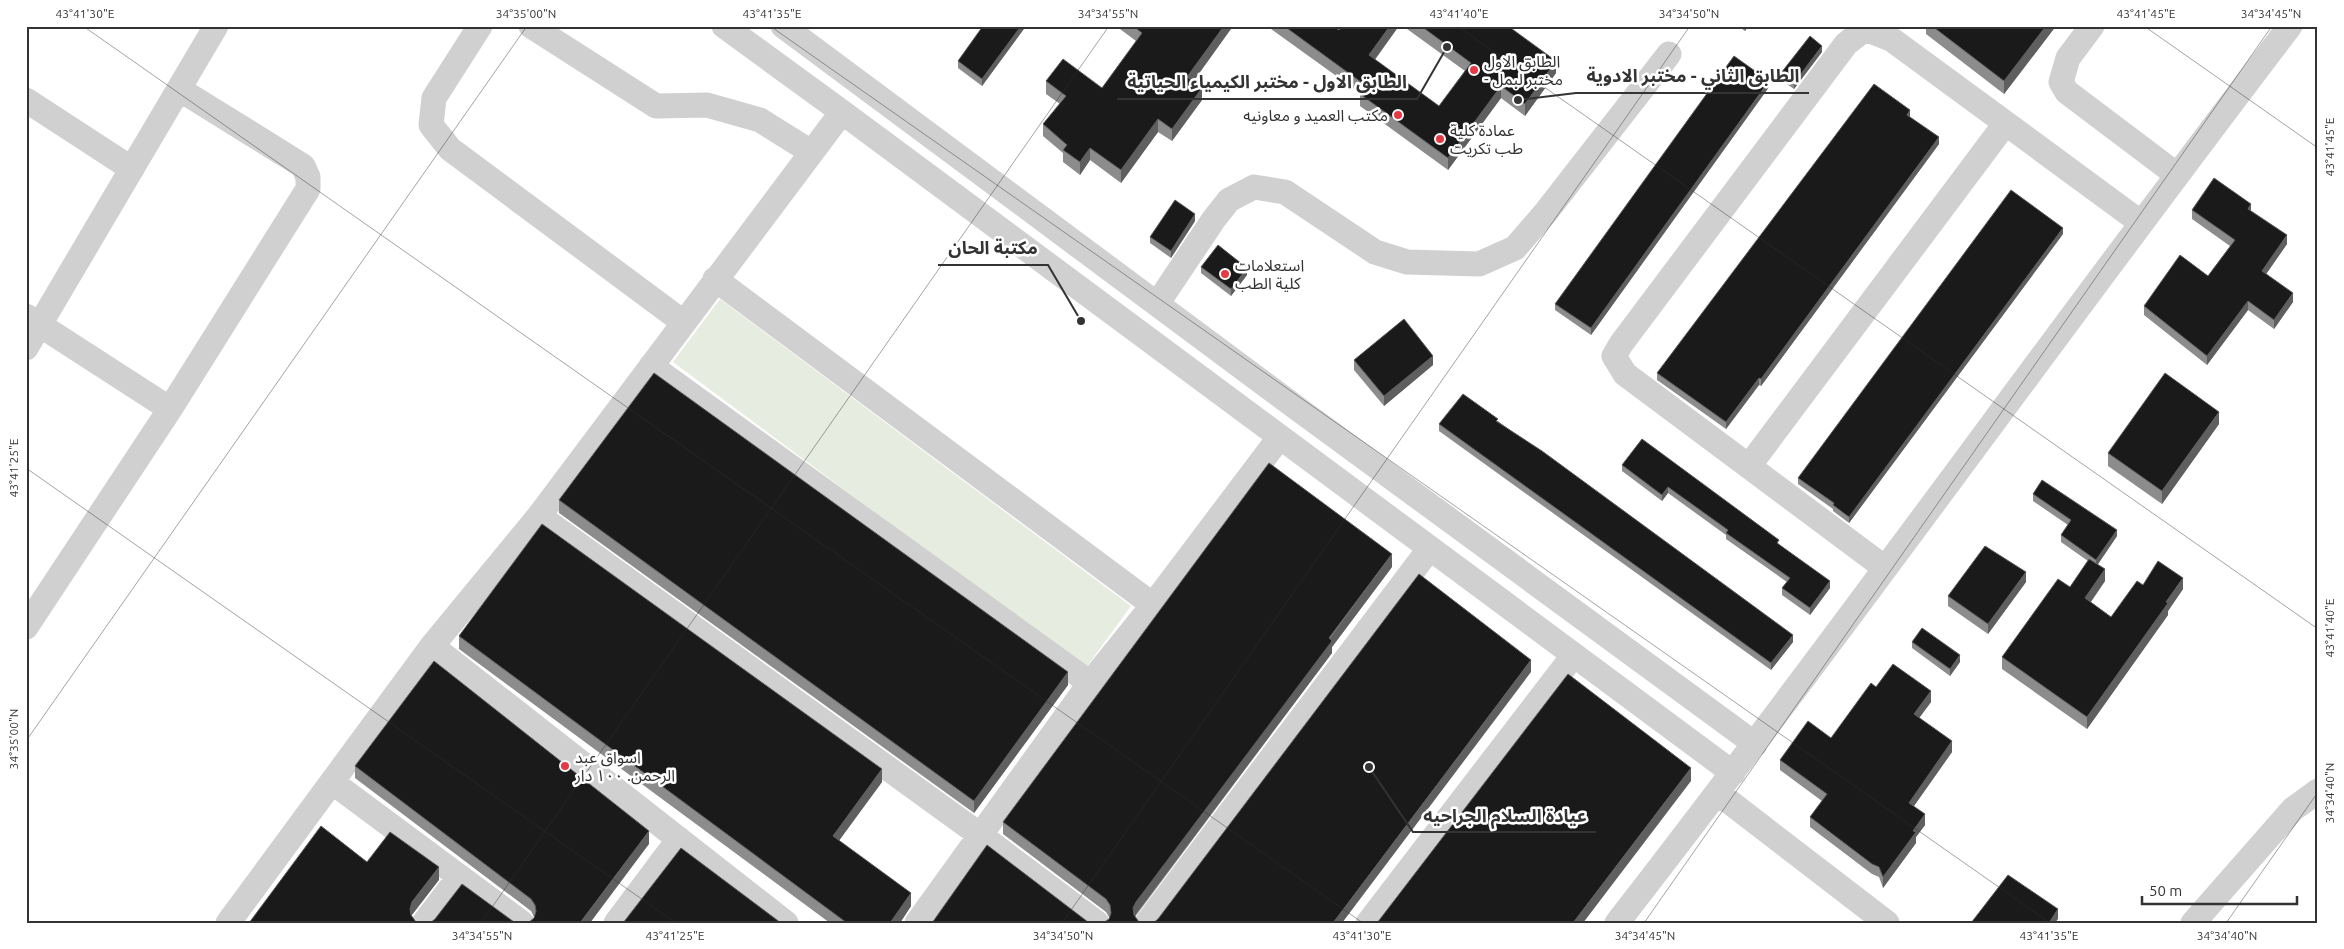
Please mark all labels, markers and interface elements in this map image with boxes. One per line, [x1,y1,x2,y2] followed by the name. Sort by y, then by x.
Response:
[56,7,115,20] text: 43°41'30"E
[496,7,556,20] text: 34°35'00"N
[743,7,802,20] text: 43°41'35"E
[1078,7,1138,20] text: 34°34'55"N
[1430,7,1489,20] text: 43°41'40"E
[1659,7,1719,20] text: 34°34'50"N
[2117,7,2176,20] text: 43°41'45"E
[2241,7,2301,20] text: 34°34'45"N
[1484,52,1563,89] place label: الطابق الاول - مختبر لبمل
[1576,60,1809,93] callout: الطابق الثاني - مختبر الادوية
[1468,64,1480,76] marker: الطابق الاول - مختبر لبمل
[1587,65,1799,90] text: الطابق الثاني - مختبر الادوية
[1117,66,1417,99] callout: الطابق الاول - مختبر الكيمياء الحياتية
[1127,71,1407,93] text: الطابق الاول - مختبر الكيمياء الحياتية
[1243,106,1388,125] place label: مكتب العميد و معاونيه
[1392,109,1404,121] marker: مكتب العميد و معاونيه
[2323,117,2336,176] text: 43°41'45"E
[1450,121,1523,158] place label: عمادة كلية طب تكريت
[1434,133,1446,145] marker: عمادة كلية طب تكريت
[938,232,1048,265] callout: مكتبة الحان
[948,237,1038,258] text: مكتبة الحان
[1235,256,1304,292] place label: استعلامات كلية الطب
[1219,268,1231,280] marker: استعلامات كلية الطب
[7,438,20,497] text: 43°41'25"E
[2323,598,2336,657] text: 43°41'40"E
[7,709,20,769] text: 34°35'00"N
[574,748,675,785] place label: اسواق عبد الرحمن. ١٠٠ دار
[559,760,571,772] marker: اسواق عبد الرحمن. ١٠٠ دار
[2323,763,2336,823] text: 34°34'40"N
[1413,799,1596,832] callout: عيادة السلام الجراحيه
[1423,805,1587,829] text: عيادة السلام الجراحيه
[2142,874,2296,906] scale bar
[2149,882,2182,899] text: 50 m
[452,929,512,942] text: 34°34'55"N
[646,929,705,942] text: 43°41'25"E
[1033,929,1093,942] text: 34°34'50"N
[1333,929,1392,942] text: 43°41'30"E
[1615,929,1675,942] text: 34°34'45"N
[2020,929,2079,942] text: 43°41'35"E
[2197,929,2257,942] text: 34°34'40"N

